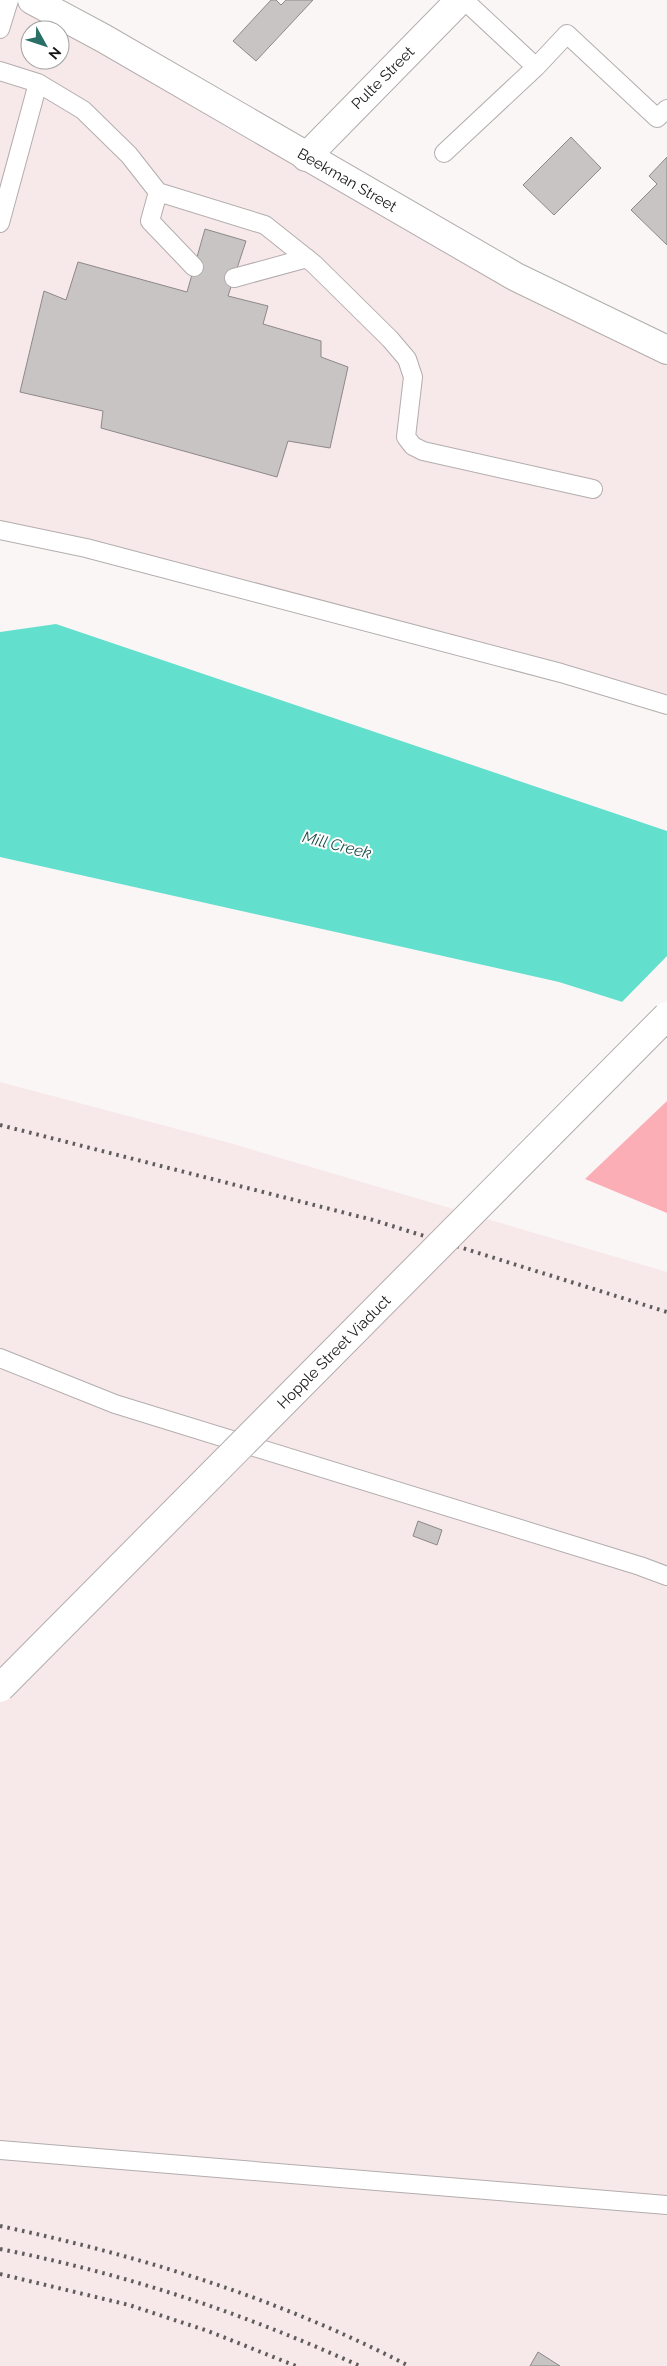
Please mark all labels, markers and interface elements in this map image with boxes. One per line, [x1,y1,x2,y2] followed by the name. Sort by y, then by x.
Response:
[20,20,70,70] north arrow
[348,43,418,113] street label: Pulte Street
[45,44,65,63] text: N
[294,144,400,216] street label: Beekman Street
[301,827,374,863] water label: Mill Creek
[273,1291,395,1413] street label: Hopple Street Viaduct

